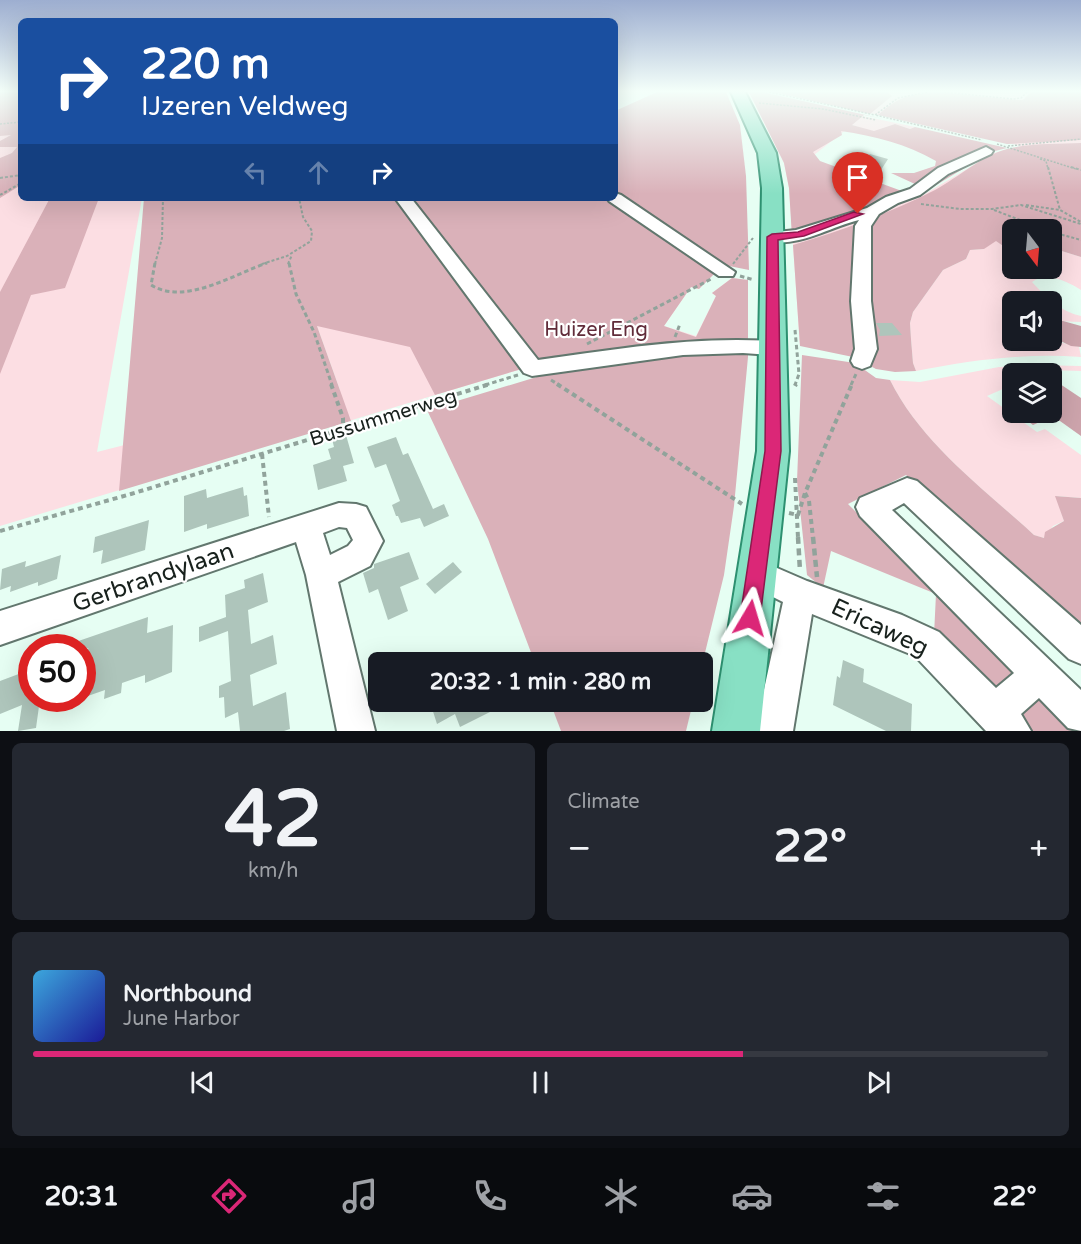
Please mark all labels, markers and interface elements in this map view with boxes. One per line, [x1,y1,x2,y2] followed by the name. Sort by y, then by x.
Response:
[141,39,270,90] text: 220 m
[42,42,120,120] icon: right
[141,90,349,123] text: IJzeren Veldweg
[832,152,883,214] pin
[239,156,272,189] icon: left
[302,156,335,189] icon: ahead
[365,156,398,189] icon: right
[841,161,874,194] icon: arrive
[1002,219,1062,279] north arrow
[1002,219,1062,423] map controls
[1002,291,1062,351] button: sound
[544,318,648,342] park label: Huizer Eng
[1002,363,1062,423] button: layers
[307,384,460,452] street label: Bussummerweg
[69,536,238,619] street label: Gerbrandylaan
[718,586,782,650] position arrow
[827,592,933,663] street label: Ericaweg
[18,634,96,712] speed limit sign: 50
[430,669,651,695] text: 20:32 · 1 min · 280 m
[224,773,322,867] text: 42
[568,790,640,814] text: Climate
[773,820,847,874] text: 22°
[568,829,591,868] text: −
[1029,829,1048,868] text: +
[248,859,298,883] text: km/h
[123,981,252,1007] text: Northbound
[123,1007,240,1031] text: June Harbor
[186,1066,219,1099] icon: previous
[524,1066,557,1099] icon: pause
[862,1066,895,1099] icon: next
[208,1175,250,1217] icon: directions
[339,1175,381,1217] icon: music
[469,1175,511,1217] icon: phone
[600,1175,642,1217] icon: climate
[731,1175,773,1217] icon: car
[862,1175,904,1217] icon: filters
[44,1180,119,1213] text: 20:31
[992,1180,1037,1213] text: 22°

